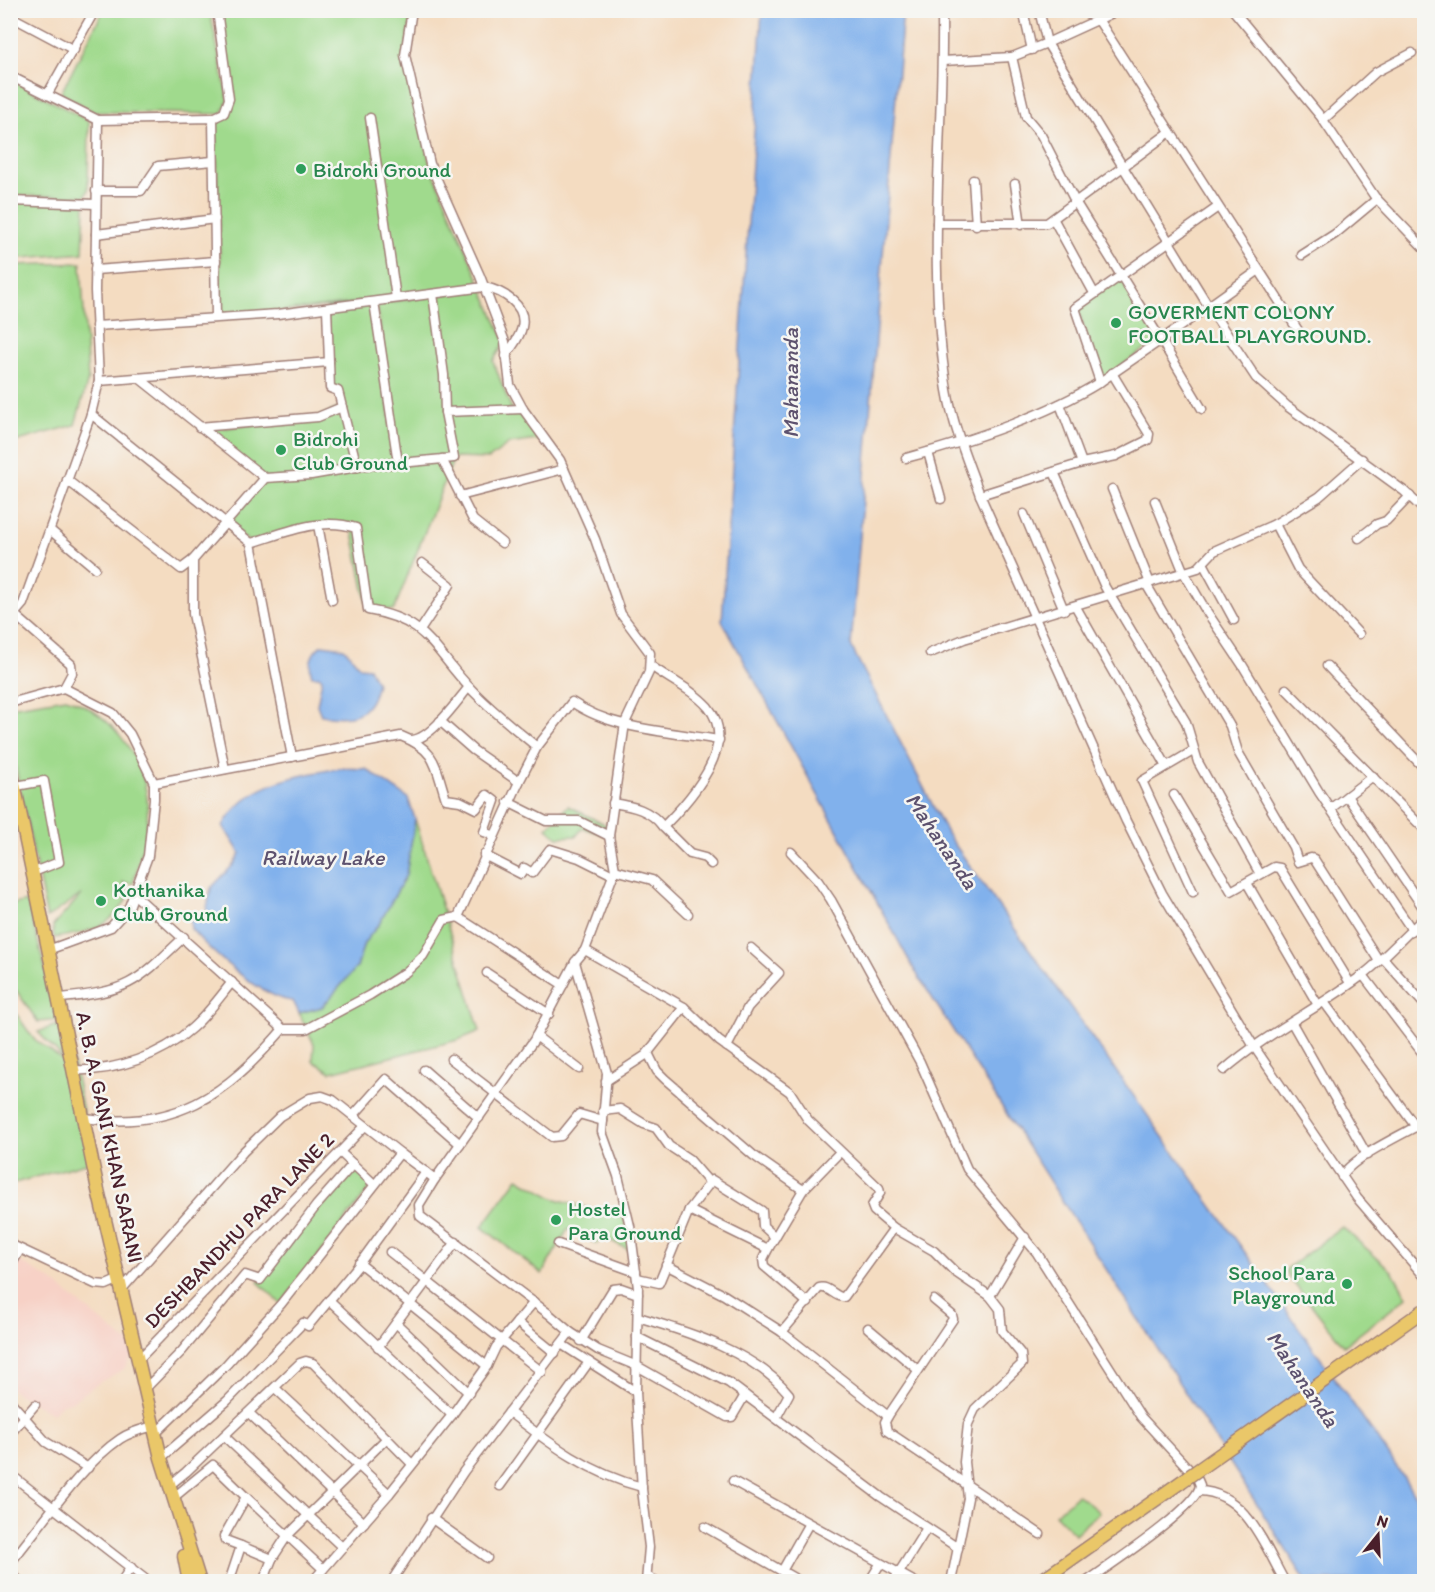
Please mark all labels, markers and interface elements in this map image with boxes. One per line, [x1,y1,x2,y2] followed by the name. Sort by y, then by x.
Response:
[313,157,452,182] place label: Bidrohi Ground
[294,162,308,176] marker: Bidrohi Ground
[1128,299,1372,348] place label: GOVERMENT COLONY FOOTBALL PLAYGROUND.
[1109,316,1123,330] marker: GOVERMENT COLONY FOOTBALL PLAYGROUND.
[777,327,804,438] water label: Mahananda
[293,426,408,475] place label: Bidrohi Club Ground
[274,443,288,457] marker: Bidrohi Club Ground
[900,788,984,895] water label: Mahananda
[262,844,386,871] water label: Railway Lake
[113,877,228,926] place label: Kothanika Club Ground
[94,894,108,908] marker: Kothanika Club Ground
[71,1009,149,1265] street label: A. B. A. GANI KHAN SARANI
[139,1127,339,1333] street label: DESHBANDHU PARA LANE 2
[568,1196,682,1245] place label: Hostel Para Ground
[549,1213,563,1227] marker: Hostel Para Ground
[1228,1260,1336,1309] place label: School Para Playground
[1340,1277,1354,1291] marker: School Para Playground
[1261,1326,1345,1433] water label: Mahananda
[1348,1505,1408,1565] north arrow
[1374,1511,1391,1532] text: N

